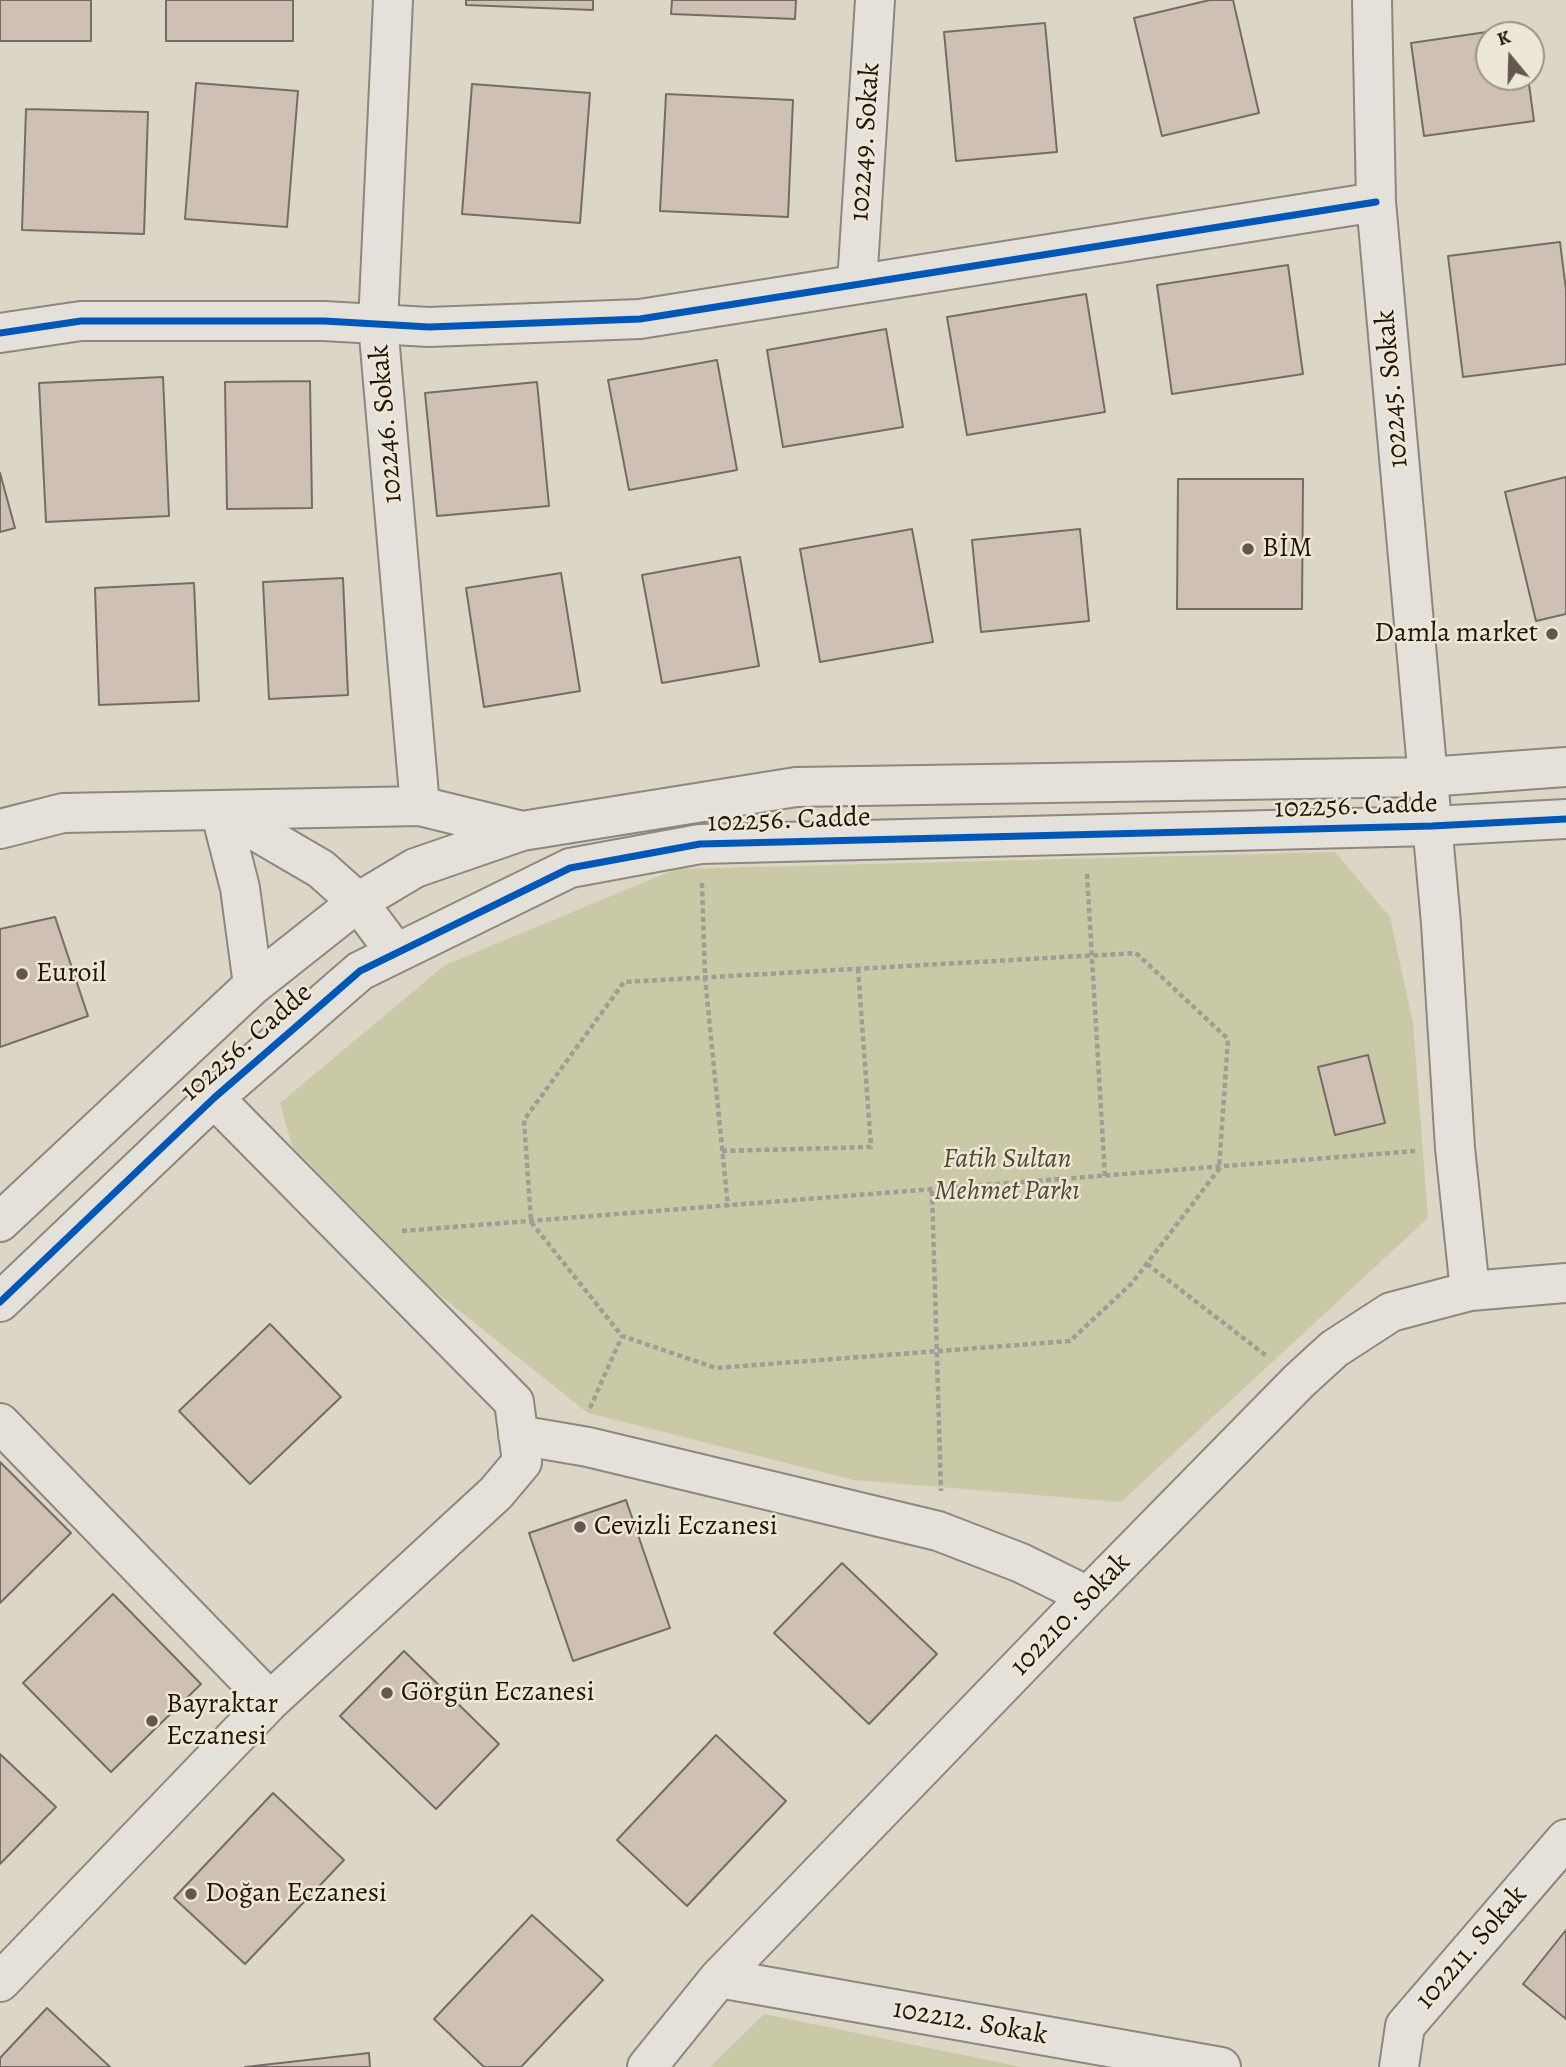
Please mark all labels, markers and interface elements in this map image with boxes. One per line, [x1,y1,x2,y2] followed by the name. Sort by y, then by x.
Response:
[1475,21,1545,91] north arrow
[1494,24,1514,52] text: K
[844,61,888,223] street label: 102249. Sokak
[1369,309,1417,469] street label: 102245. Sokak
[363,343,411,505] street label: 102246. Sokak
[1262,532,1313,566] place label: BİM
[1240,541,1256,557] marker: BİM
[1374,617,1538,651] place label: Damla market
[1544,626,1560,642] marker: Damla market
[1274,787,1438,827] street label: 102256. Cadde
[707,801,871,841] street label: 102256. Cadde
[36,957,106,991] place label: Euroil
[14,966,30,982] marker: Euroil
[174,977,320,1109] street label: 102256. Cadde
[934,1143,1080,1209] park label: Fatih Sultan Mehmet Parkı
[594,1510,778,1544] place label: Cevizli Eczanesi
[572,1519,588,1535] marker: Cevizli Eczanesi
[1004,1546,1138,1684] street label: 102210. Sokak
[401,1676,595,1710] place label: Görgün Eczanesi
[379,1685,395,1701] marker: Görgün Eczanesi
[166,1688,278,1754] place label: Bayraktar Eczanesi
[144,1713,160,1729] marker: Bayraktar Eczanesi
[205,1877,387,1911] place label: Doğan Eczanesi
[1409,1879,1535,2017] street label: 102211. Sokak
[183,1886,199,1902] marker: Doğan Eczanesi
[890,1993,1050,2053] street label: 102212. Sokak

